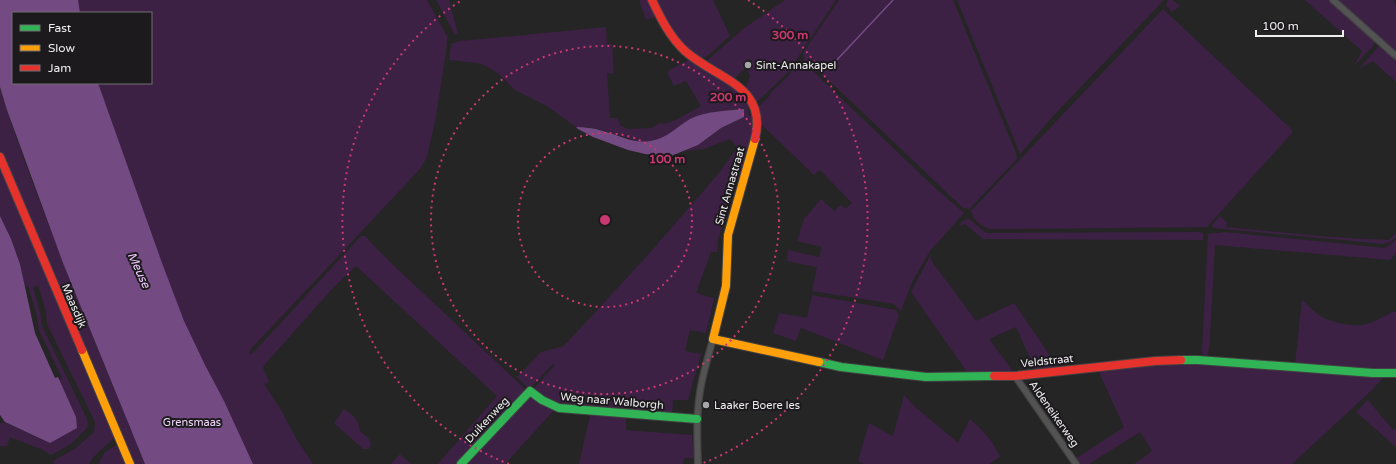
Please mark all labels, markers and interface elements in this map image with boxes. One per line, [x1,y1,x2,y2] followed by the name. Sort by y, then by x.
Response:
[12,12,152,84] legend
[1256,12,1343,38] scale bar
[1262,19,1299,33] text: 100 m
[48,21,72,35] text: Fast
[772,28,808,42] text: 300 m
[48,41,75,55] text: Slow
[756,59,836,72] place label: Sint-Annakapel
[743,60,753,70] marker: Sint-Annakapel
[48,61,71,75] text: Jam
[710,90,746,104] text: 200 m
[713,145,747,227] street label: Sint Annastraat
[649,152,685,166] text: 100 m
[598,213,612,227] centre of rings
[125,250,154,291] water label: Meuse
[59,282,89,330] street label: Maasdijk
[1020,352,1074,370] street label: Veldstraat
[1026,378,1082,450] street label: Aldeneikerweg
[560,390,664,412] street label: Weg naar Walborgh
[462,394,512,446] street label: Duikenweg
[714,399,800,412] place label: Laaker Boere Ies
[701,400,711,410] marker: Laaker Boere Ies
[163,416,221,429] park label: Grensmaas

